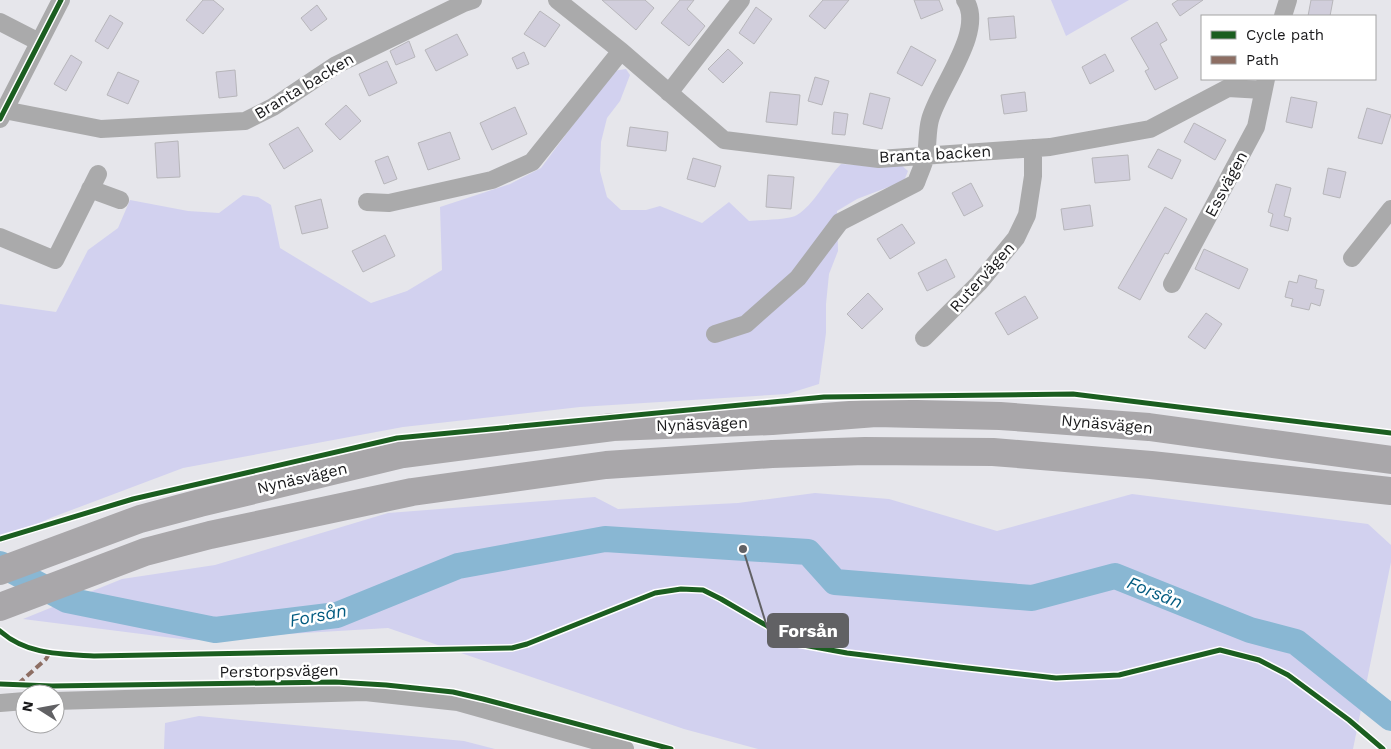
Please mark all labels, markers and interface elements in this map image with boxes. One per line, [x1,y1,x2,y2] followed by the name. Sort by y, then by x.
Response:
[1201,15,1376,80] legend
[1246,26,1324,44] text: Cycle path
[251,49,357,123] street label: Branta backen
[1246,51,1279,69] text: Path
[878,142,992,166] street label: Branta backen
[1201,148,1251,220] street label: Essvägen
[946,238,1018,316] street label: Rutervägen
[1060,411,1154,437] street label: Nynäsvägen
[656,413,748,435] street label: Nynäsvägen
[255,458,349,498] street label: Nynäsvägen
[1124,571,1186,613] water label: Forsån
[288,599,348,631] water label: Forsån
[768,614,848,647] callout: Forsån
[778,620,838,641] text: Forsån
[219,660,339,682] street label: Perstorpsvägen
[15,684,65,734] north arrow
[18,700,36,713] text: N

